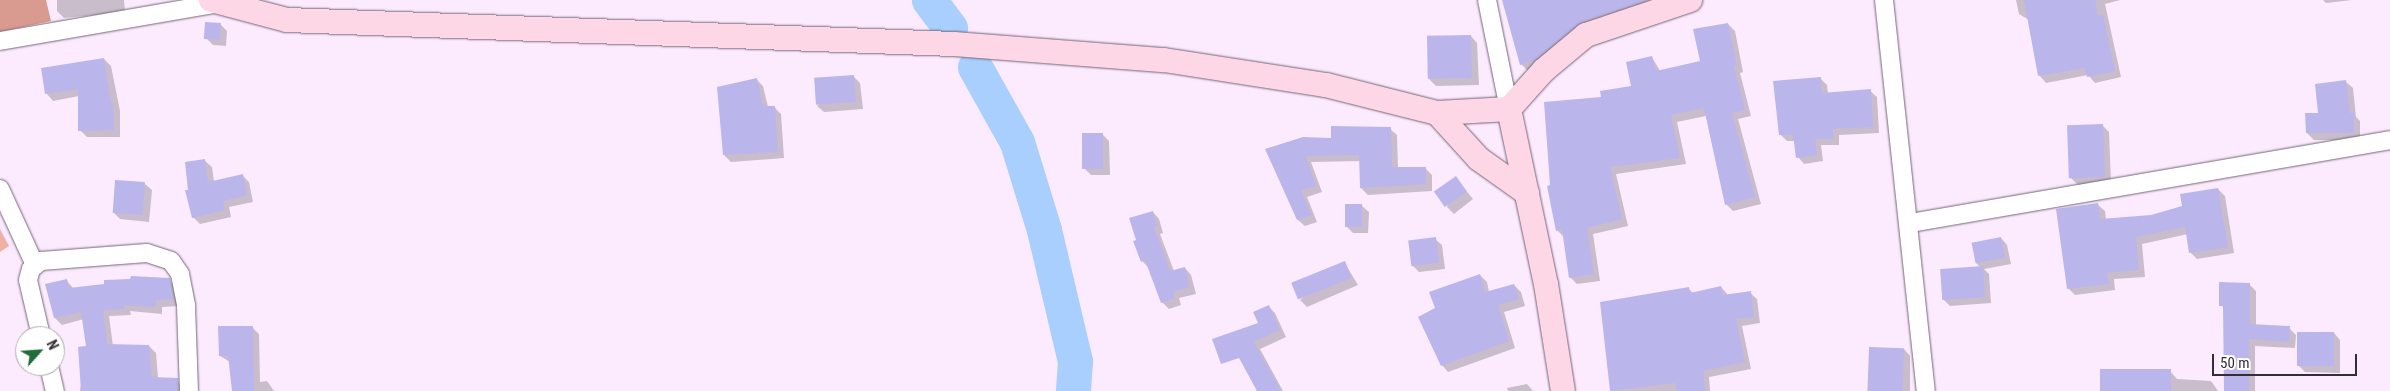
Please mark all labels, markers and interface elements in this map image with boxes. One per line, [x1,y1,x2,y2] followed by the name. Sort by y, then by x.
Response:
[15,326,65,376] north arrow
[44,337,62,352] text: N
[2215,344,2360,376] scale bar
[2220,354,2250,372] text: 50 m

